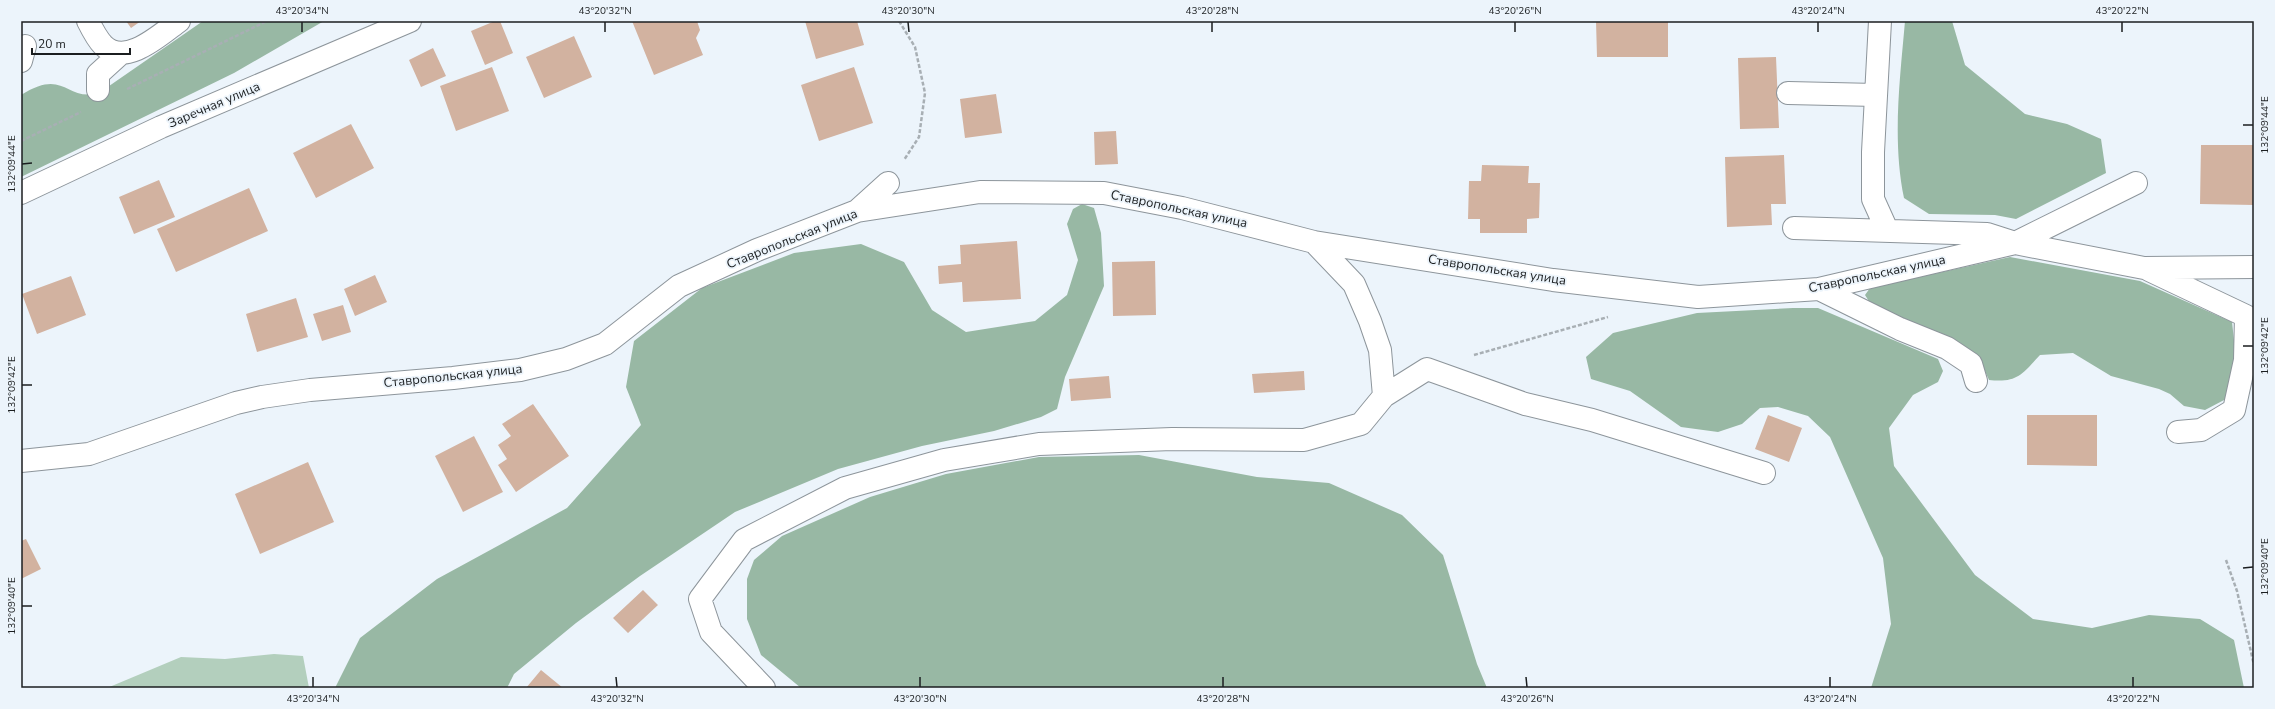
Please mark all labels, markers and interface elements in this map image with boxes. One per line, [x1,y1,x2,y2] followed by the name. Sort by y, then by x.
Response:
[275,4,329,18] text: 43°20'34"N
[578,4,632,18] text: 43°20'32"N
[881,4,935,18] text: 43°20'30"N
[1185,4,1239,18] text: 43°20'28"N
[1488,4,1542,18] text: 43°20'26"N
[1791,4,1845,18] text: 43°20'24"N
[2095,4,2149,18] text: 43°20'22"N
[32,30,130,56] scale bar
[38,36,66,52] text: 20 m
[165,77,263,133] street label: Заречная улица
[2258,96,2272,154] text: 132°09'44"E
[5,135,19,193] text: 132°09'44"E
[1109,186,1249,232] street label: Ставропольская улица
[724,205,860,273] street label: Ставропольская улица
[1427,250,1567,290] street label: Ставропольская улица
[1807,251,1947,297] street label: Ставропольская улица
[2258,317,2272,375] text: 132°09'42"E
[5,356,19,414] text: 132°09'42"E
[383,360,523,392] street label: Ставропольская улица
[2258,538,2272,596] text: 132°09'40"E
[5,577,19,635] text: 132°09'40"E
[286,692,340,706] text: 43°20'34"N
[590,692,644,706] text: 43°20'32"N
[893,692,947,706] text: 43°20'30"N
[1196,692,1250,706] text: 43°20'28"N
[1500,692,1554,706] text: 43°20'26"N
[1803,692,1857,706] text: 43°20'24"N
[2106,692,2160,706] text: 43°20'22"N

